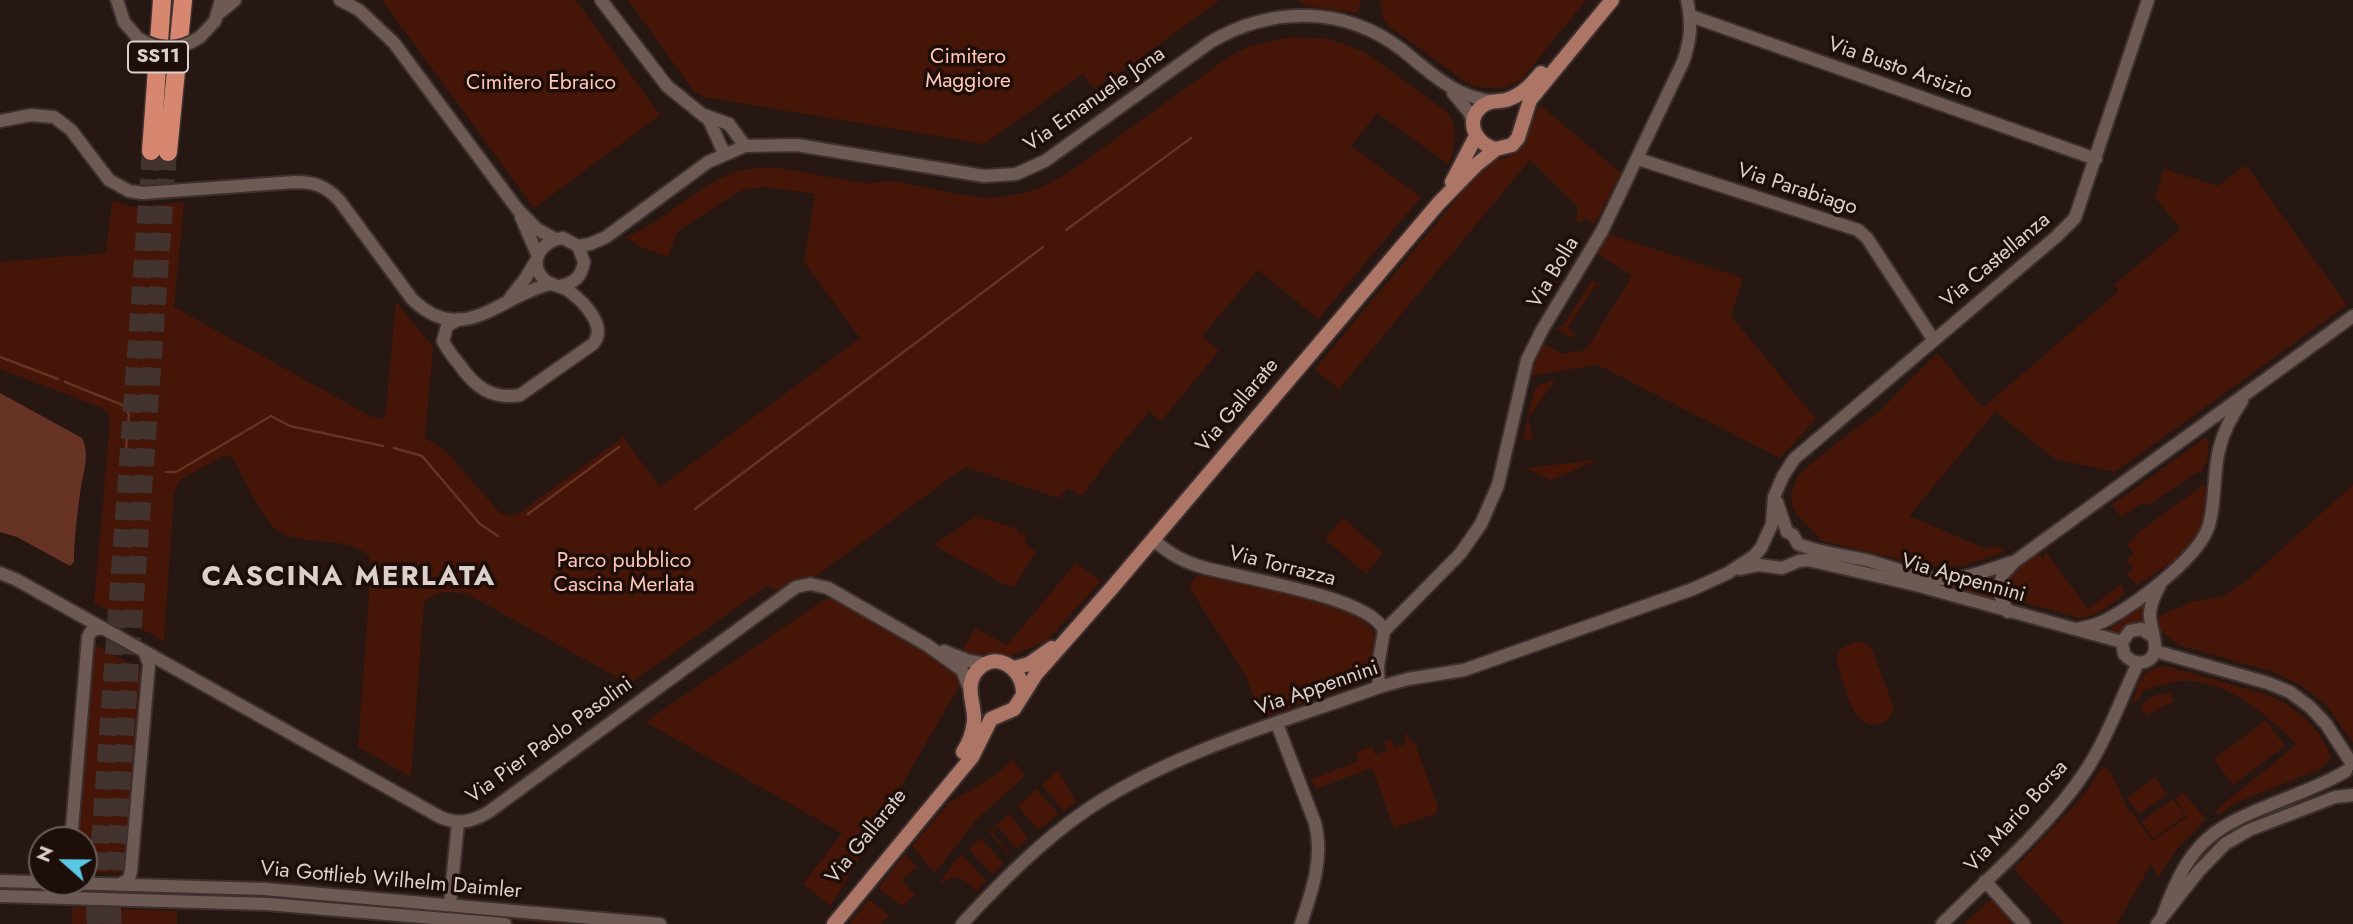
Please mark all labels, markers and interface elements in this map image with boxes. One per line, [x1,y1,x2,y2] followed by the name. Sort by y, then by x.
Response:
[1824,32,1976,106] street label: Via Busto Arsizio
[128,41,188,72] road number: SS11
[1020,42,1170,158] street label: Via Emanuele Jona
[925,45,1011,95] park label: Cimitero Maggiore
[466,71,616,97] park label: Cimitero Ebraico
[1734,159,1860,221] street label: Via Parabiago
[1936,208,2056,314] street label: Via Castellanza
[1523,233,1585,313] street label: Via Bolla
[1191,354,1285,458] street label: Via Gallarate
[1226,542,1338,592] street label: Via Torrazza
[554,549,694,599] park label: Parco pubblico Cascina Merlata
[1898,549,2028,609] street label: Via Appennini
[203,561,495,595] district label: CASCINA MERLATA
[1252,656,1382,722] street label: Via Appennini
[462,672,638,810] street label: Via Pier Paolo Pasolini
[1960,756,2074,878] street label: Via Mario Borsa
[821,784,913,890] street label: Via Gallarate
[28,826,98,896] north arrow
[29,842,60,866] text: N
[259,857,523,905] street label: Via Gottlieb Wilhelm Daimler

